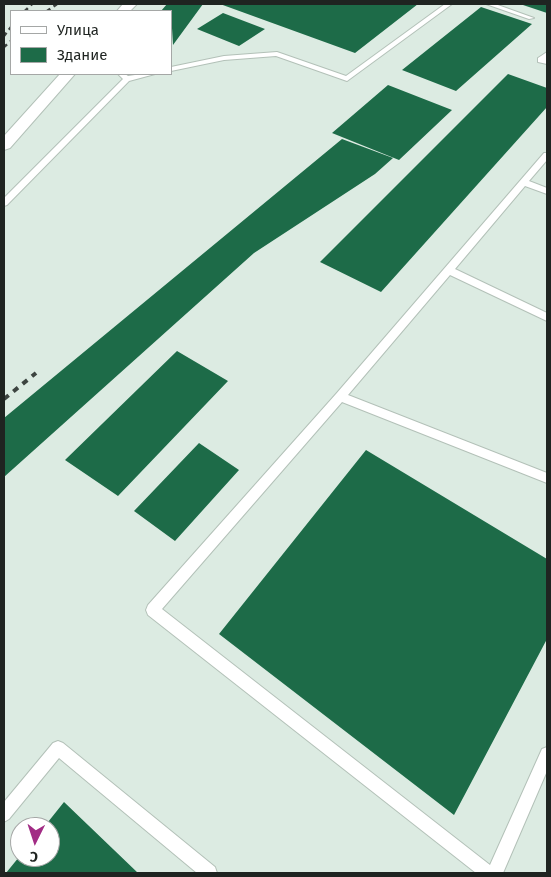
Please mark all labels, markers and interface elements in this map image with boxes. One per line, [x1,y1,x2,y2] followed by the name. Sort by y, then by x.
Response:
[10,10,172,75] legend
[57,21,99,39] text: Улица
[57,46,107,64] text: Здание
[10,817,60,867] north arrow
[29,848,39,865] text: С

